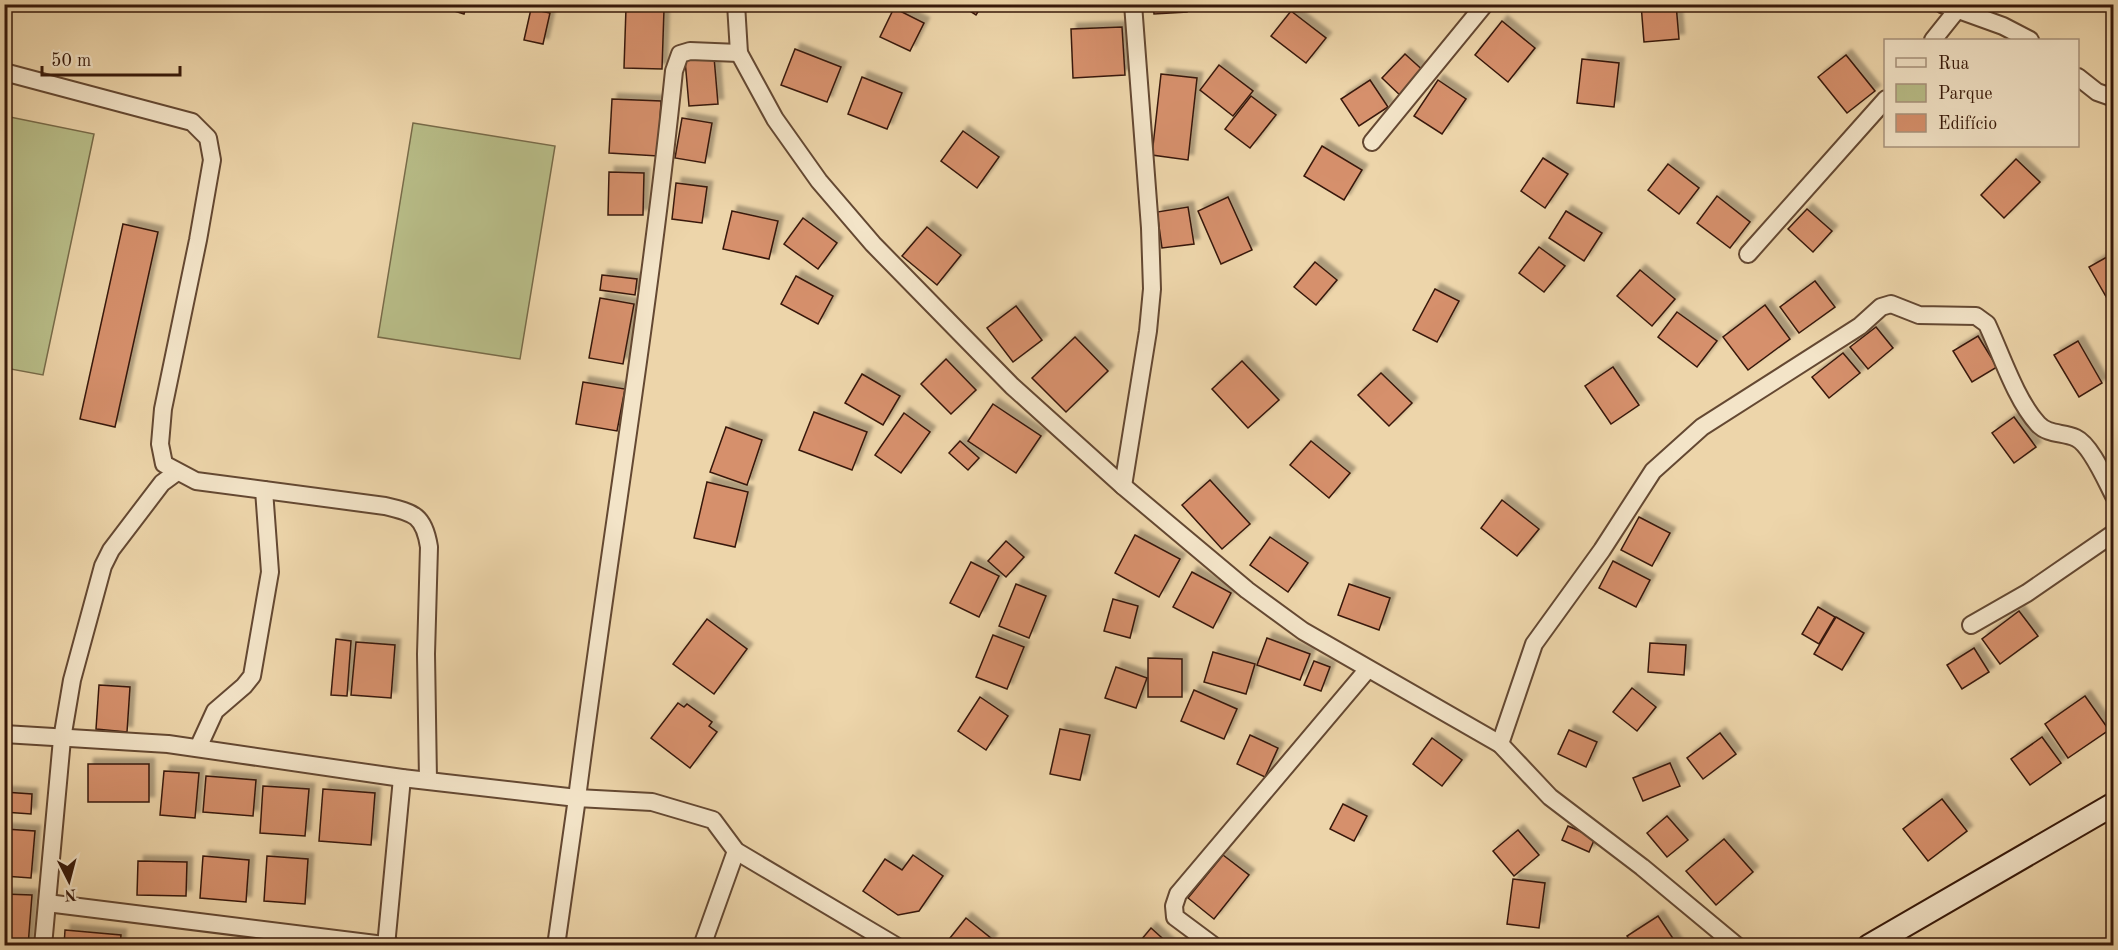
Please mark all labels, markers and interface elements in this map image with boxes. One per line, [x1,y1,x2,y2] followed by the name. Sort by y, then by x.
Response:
[42,39,180,77] scale bar
[1884,39,2079,147] legend
[51,52,91,70] text: 50 m
[1938,55,1969,73] text: Rua
[1938,85,1993,103] text: Parque
[1938,115,1997,133] text: Edifício
[39,851,99,911] north arrow
[63,885,77,903] text: N

